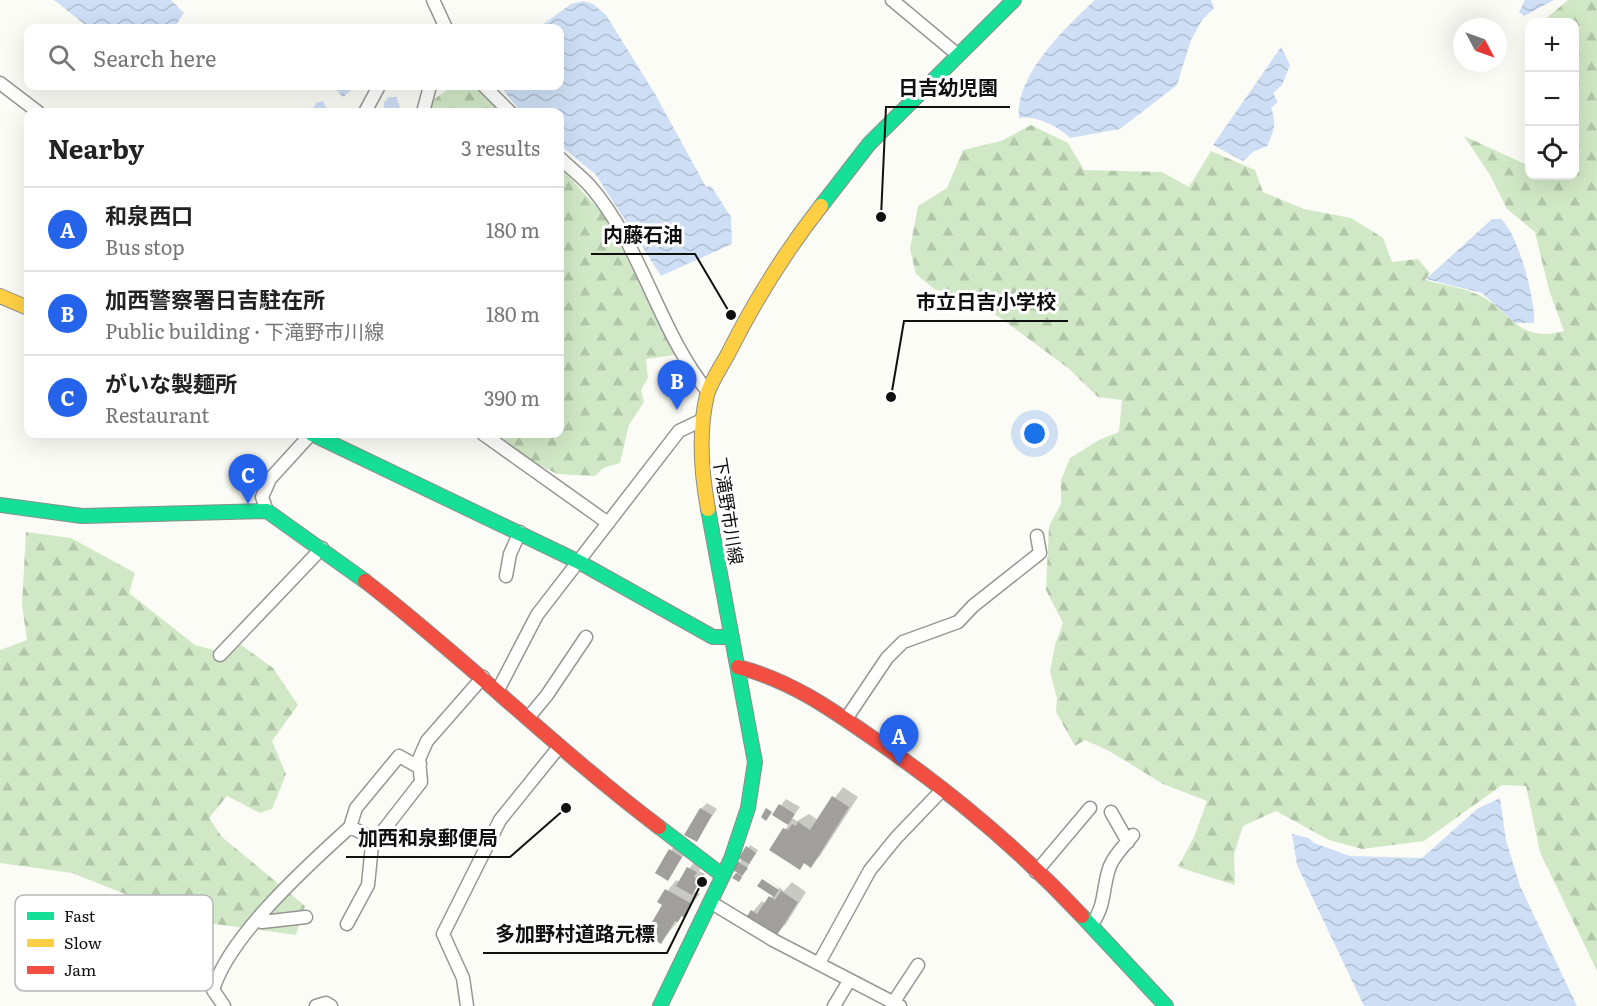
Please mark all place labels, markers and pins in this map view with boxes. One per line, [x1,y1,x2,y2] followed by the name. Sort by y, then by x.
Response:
[886,69,1010,107] callout: 日吉幼児園
[591,216,695,254] callout: 内藤石油
[904,283,1068,321] callout: 市立日吉小学校
[658,360,696,410] pin: B
[228,454,268,504] pin: C
[880,716,918,765] pin: A
[346,819,510,857] callout: 加西和泉郵便局
[483,915,667,953] callout: 多加野村道路元標

